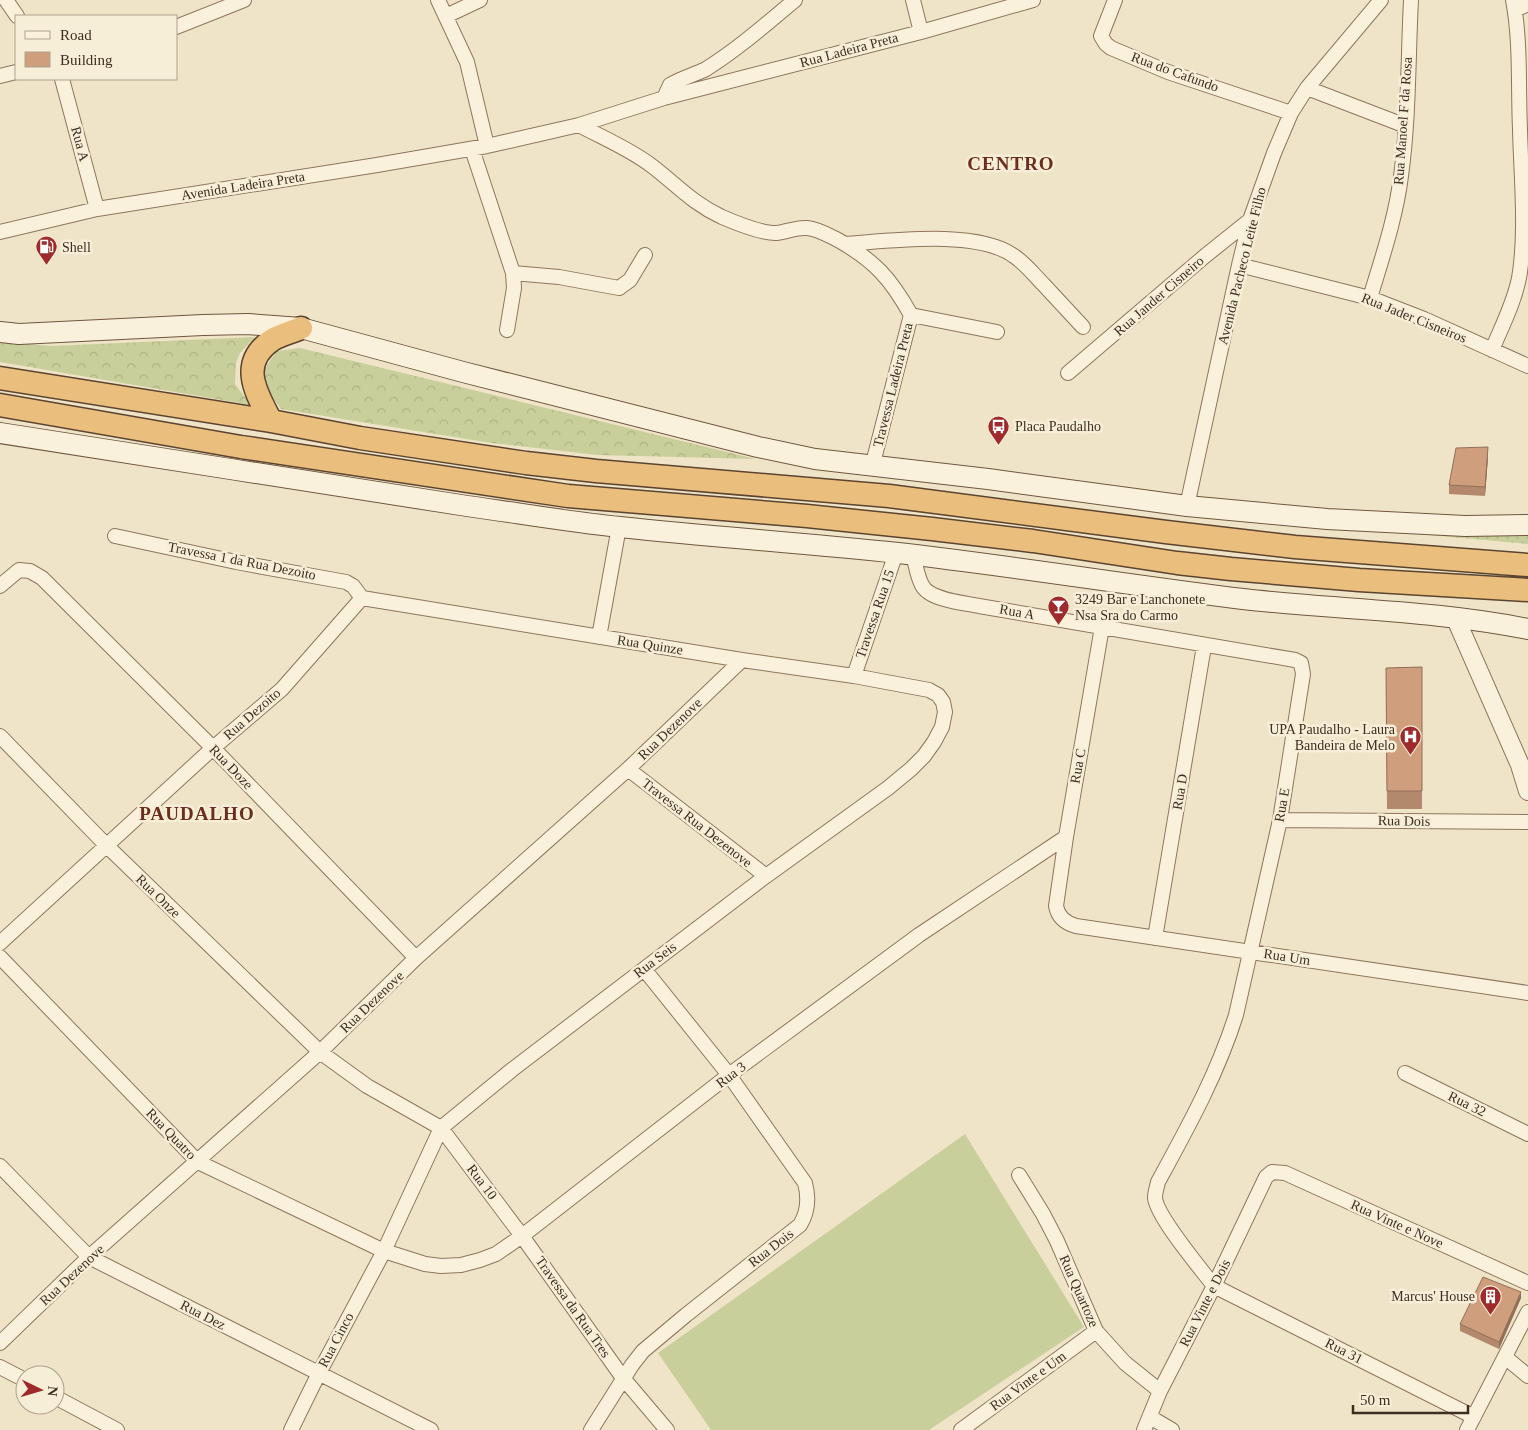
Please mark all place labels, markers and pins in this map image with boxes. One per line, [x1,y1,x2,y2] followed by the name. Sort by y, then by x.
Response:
[34,235,58,266] fuel station icon: Shell
[62,240,91,255] place label: Shell
[987,414,1011,445] bus stop icon: Placa Paudalho
[1015,419,1101,434] place label: Placa Paudalho
[1075,592,1205,623] place label: 3249 Bar e Lanchonete Nsa Sra do Carmo
[1047,595,1071,626] bar icon: 3249 Bar e Lanchonete Nsa Sra do Carmo
[1269,722,1396,753] place label: UPA Paudalho - Laura Bandeira de Melo
[1399,725,1423,756] hospital icon: UPA Paudalho - Laura Bandeira de Melo
[1479,1284,1503,1315] building icon: Marcus' House
[1391,1289,1475,1304] place label: Marcus' House

